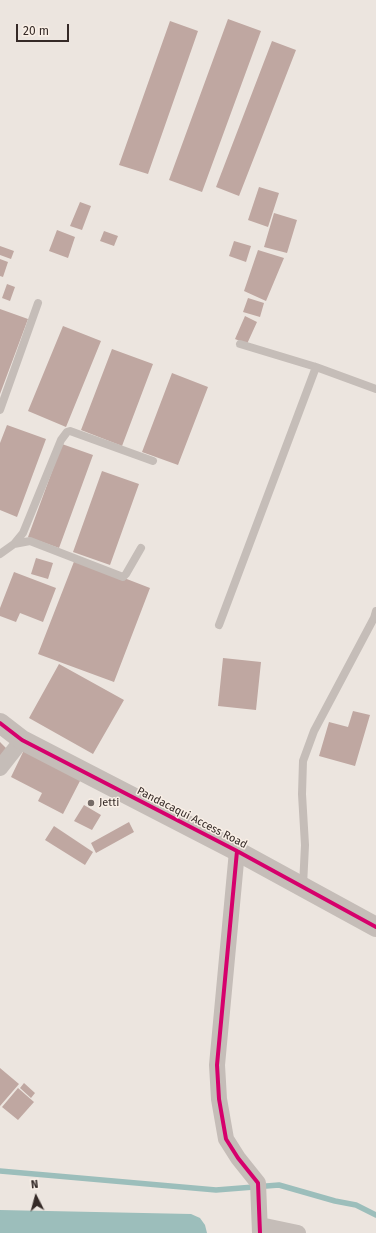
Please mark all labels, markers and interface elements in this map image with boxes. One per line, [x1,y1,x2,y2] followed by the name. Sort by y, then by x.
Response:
[18,16,71,42] scale bar
[23,24,49,38] text: 20 m
[135,784,249,852] street label: Pandacaqui Access Road
[99,796,119,810] place label: Jetti
[86,798,96,808] marker: Jetti
[16,1177,56,1217] north arrow
[30,1178,39,1191] text: N

